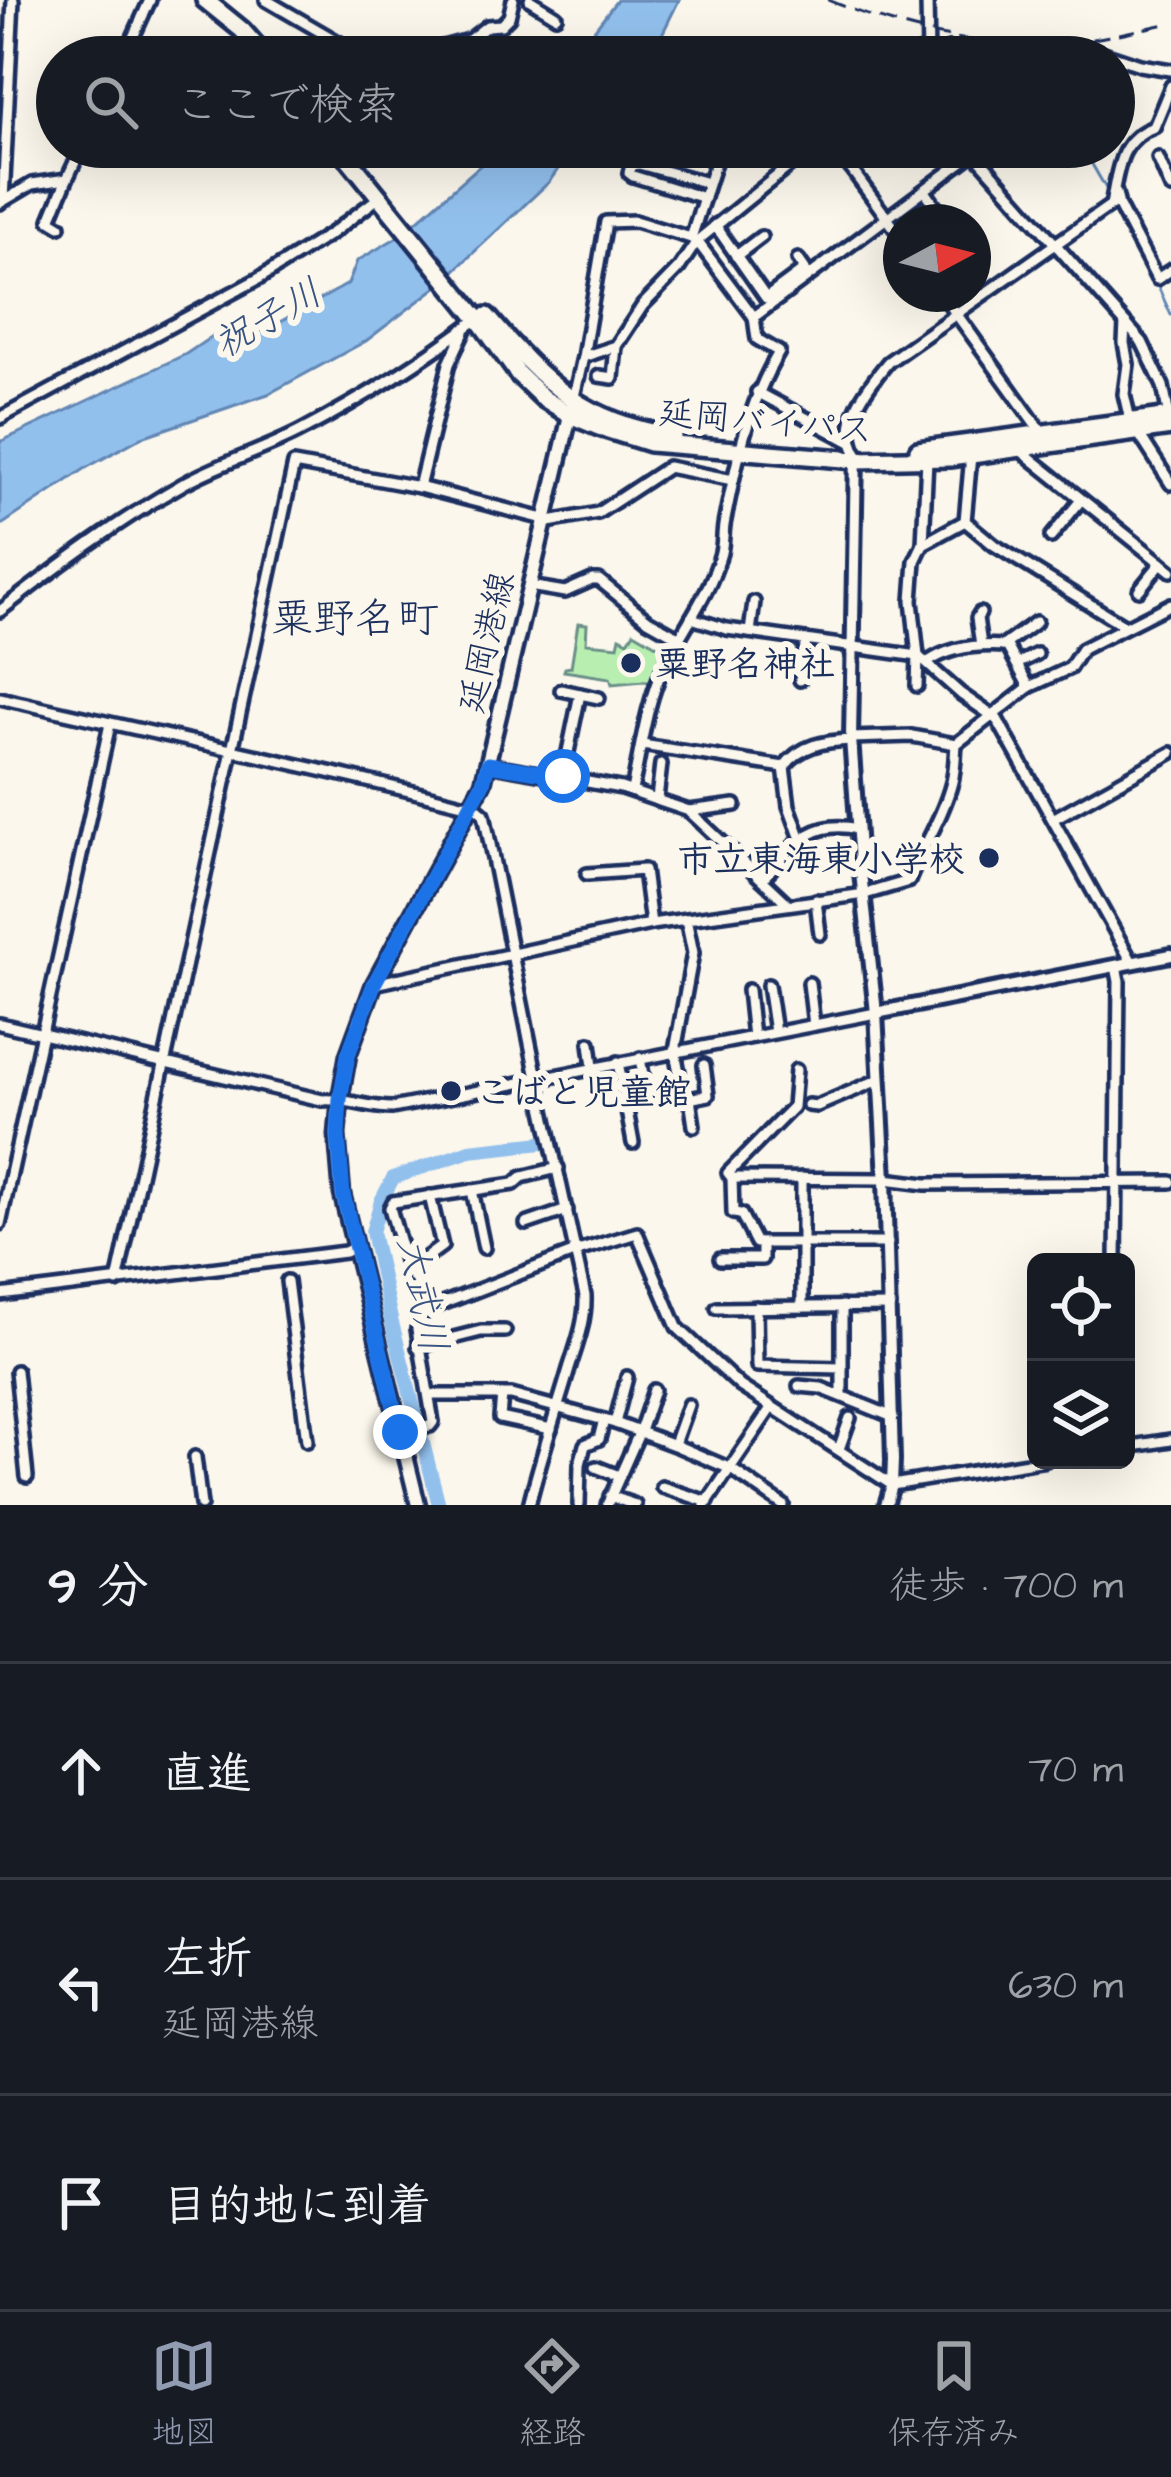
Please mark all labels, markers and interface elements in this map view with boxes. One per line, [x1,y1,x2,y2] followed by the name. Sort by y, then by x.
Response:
[36,36,1135,168] search box
[78,69,144,135] icon: search
[174,75,399,137] text: ここで検索
[883,204,991,312] north arrow
[204,267,333,372] water label: 祝子川
[656,388,875,457] street label: 延岡バイパス
[446,567,528,718] street label: 延岡港線
[271,591,439,649] district label: 粟野名町
[655,640,835,691] place label: 粟野名神社
[618,650,644,676] marker: 粟野名神社
[536,749,590,803] route start
[677,835,965,886] place label: 市立東海東小学校
[976,845,1002,871] marker: 市立東海東小学校
[475,1068,691,1119] place label: こばと児童館
[438,1078,464,1104] marker: こばと児童館
[382,1232,460,1357] water label: 大武川
[1027,1253,1135,1469] map controls
[1027,1253,1135,1361] button: locate
[1027,1361,1135,1469] button: layers
[373,1405,427,1459] route end
[48,1552,148,1623] text: 9 分
[889,1560,1123,1614] text: 徒歩 · 700 m
[48,1738,114,1804] icon: ahead
[162,1744,252,1806] text: 直進
[1028,1744,1123,1798] text: 70 m
[162,1929,252,1991] text: 左折
[48,1954,114,2020] icon: left
[1008,1960,1123,2014] text: 630 m
[162,1998,318,2052] text: 延岡港線
[48,2170,114,2236] icon: arrive
[162,2176,432,2238] text: 目的地に到着
[151,2333,217,2456] tab: 地図
[519,2333,585,2456] tab: 経路
[888,2333,1020,2456] tab: 保存済み

